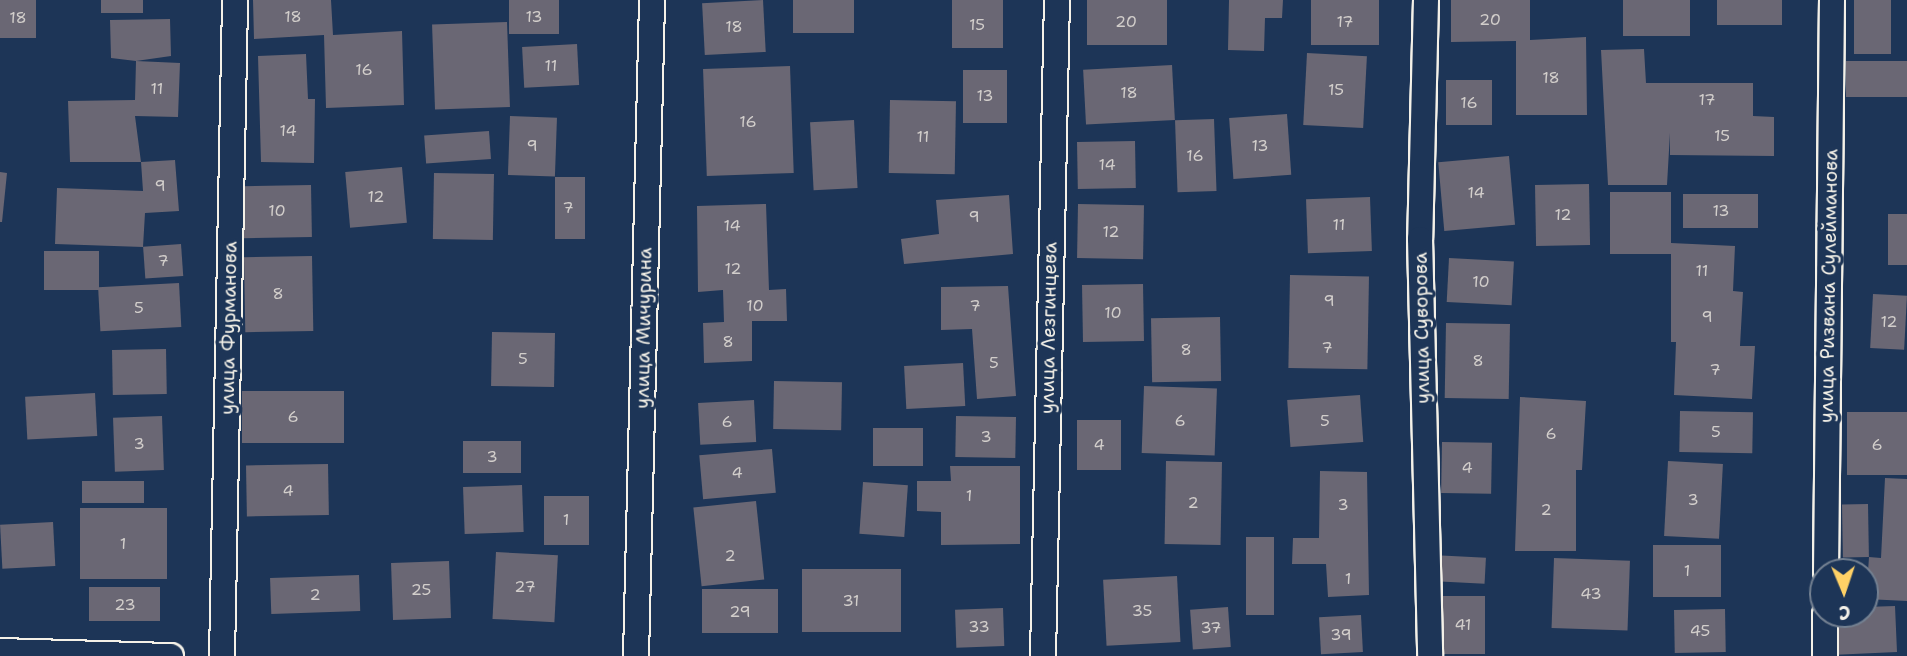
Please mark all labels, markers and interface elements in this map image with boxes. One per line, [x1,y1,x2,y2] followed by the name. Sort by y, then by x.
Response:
[284,7,302,27] house number: 18
[525,7,543,27] house number: 13
[9,8,27,28] house number: 18
[1479,10,1501,30] house number: 20
[1115,12,1137,32] house number: 20
[1336,12,1354,32] house number: 17
[969,15,985,35] house number: 15
[725,17,743,37] house number: 18
[545,56,557,76] house number: 11
[355,60,373,80] house number: 16
[1542,68,1560,88] house number: 18
[151,79,163,99] house number: 11
[1328,80,1344,100] house number: 15
[1120,83,1138,103] house number: 18
[976,86,994,106] house number: 13
[1698,90,1716,110] house number: 17
[1460,93,1478,113] house number: 16
[739,112,757,132] house number: 16
[279,121,297,141] house number: 14
[1714,126,1730,146] house number: 15
[917,127,929,147] house number: 11
[526,136,538,156] house number: 9
[1251,136,1269,156] house number: 13
[1186,146,1204,166] house number: 16
[1815,149,1843,423] street label: улица Ризвана Сулейманова
[1098,155,1116,175] house number: 14
[154,176,166,196] house number: 9
[1467,183,1485,203] house number: 14
[367,187,385,207] house number: 12
[562,198,574,218] house number: 7
[268,201,286,221] house number: 10
[1712,201,1730,221] house number: 13
[1554,205,1572,225] house number: 12
[968,207,980,227] house number: 9
[1333,215,1345,235] house number: 11
[723,216,741,236] house number: 14
[1102,222,1120,242] house number: 12
[216,241,242,415] street label: улица Фурманова
[1036,242,1062,414] street label: улица Лезгинцева
[631,247,657,409] street label: улица Мичурина
[157,251,169,271] house number: 7
[1409,252,1435,404] street label: улица Суворова
[724,259,742,279] house number: 12
[1696,261,1708,281] house number: 11
[1472,272,1490,292] house number: 10
[272,284,284,304] house number: 8
[1323,291,1335,311] house number: 9
[746,296,764,316] house number: 10
[969,296,981,316] house number: 7
[134,298,144,318] house number: 5
[1104,303,1122,323] house number: 10
[1701,307,1713,327] house number: 9
[1880,312,1898,332] house number: 12
[722,332,734,352] house number: 8
[1321,338,1333,358] house number: 7
[1180,340,1192,360] house number: 8
[518,349,528,369] house number: 5
[1472,351,1484,371] house number: 8
[989,353,999,373] house number: 5
[1709,360,1721,380] house number: 7
[287,407,299,427] house number: 6
[1174,411,1186,431] house number: 6
[1320,411,1330,431] house number: 5
[721,412,733,432] house number: 6
[1711,422,1721,442] house number: 5
[1545,424,1557,444] house number: 6
[980,427,992,447] house number: 3
[133,434,145,454] house number: 3
[1093,435,1105,455] house number: 4
[1871,435,1883,455] house number: 6
[486,447,498,467] house number: 3
[1461,458,1473,478] house number: 4
[731,463,743,483] house number: 4
[282,481,294,501] house number: 4
[966,486,972,506] house number: 1
[1687,490,1699,510] house number: 3
[1187,493,1199,513] house number: 2
[1337,495,1349,515] house number: 3
[1540,500,1552,520] house number: 2
[563,510,569,530] house number: 1
[120,534,126,554] house number: 1
[724,546,736,566] house number: 2
[1809,558,1879,628] north arrow
[1684,561,1690,581] house number: 1
[1345,569,1351,589] house number: 1
[514,577,536,597] house number: 27
[411,580,431,600] house number: 25
[1580,584,1602,604] house number: 43
[309,585,321,605] house number: 2
[842,591,860,611] house number: 31
[114,595,136,615] house number: 23
[1838,600,1851,625] text: С
[1132,601,1152,621] house number: 35
[729,602,751,622] house number: 29
[1454,615,1472,635] house number: 41
[968,617,990,637] house number: 33
[1200,618,1222,638] house number: 37
[1690,621,1710,641] house number: 45
[1330,625,1352,645] house number: 39

